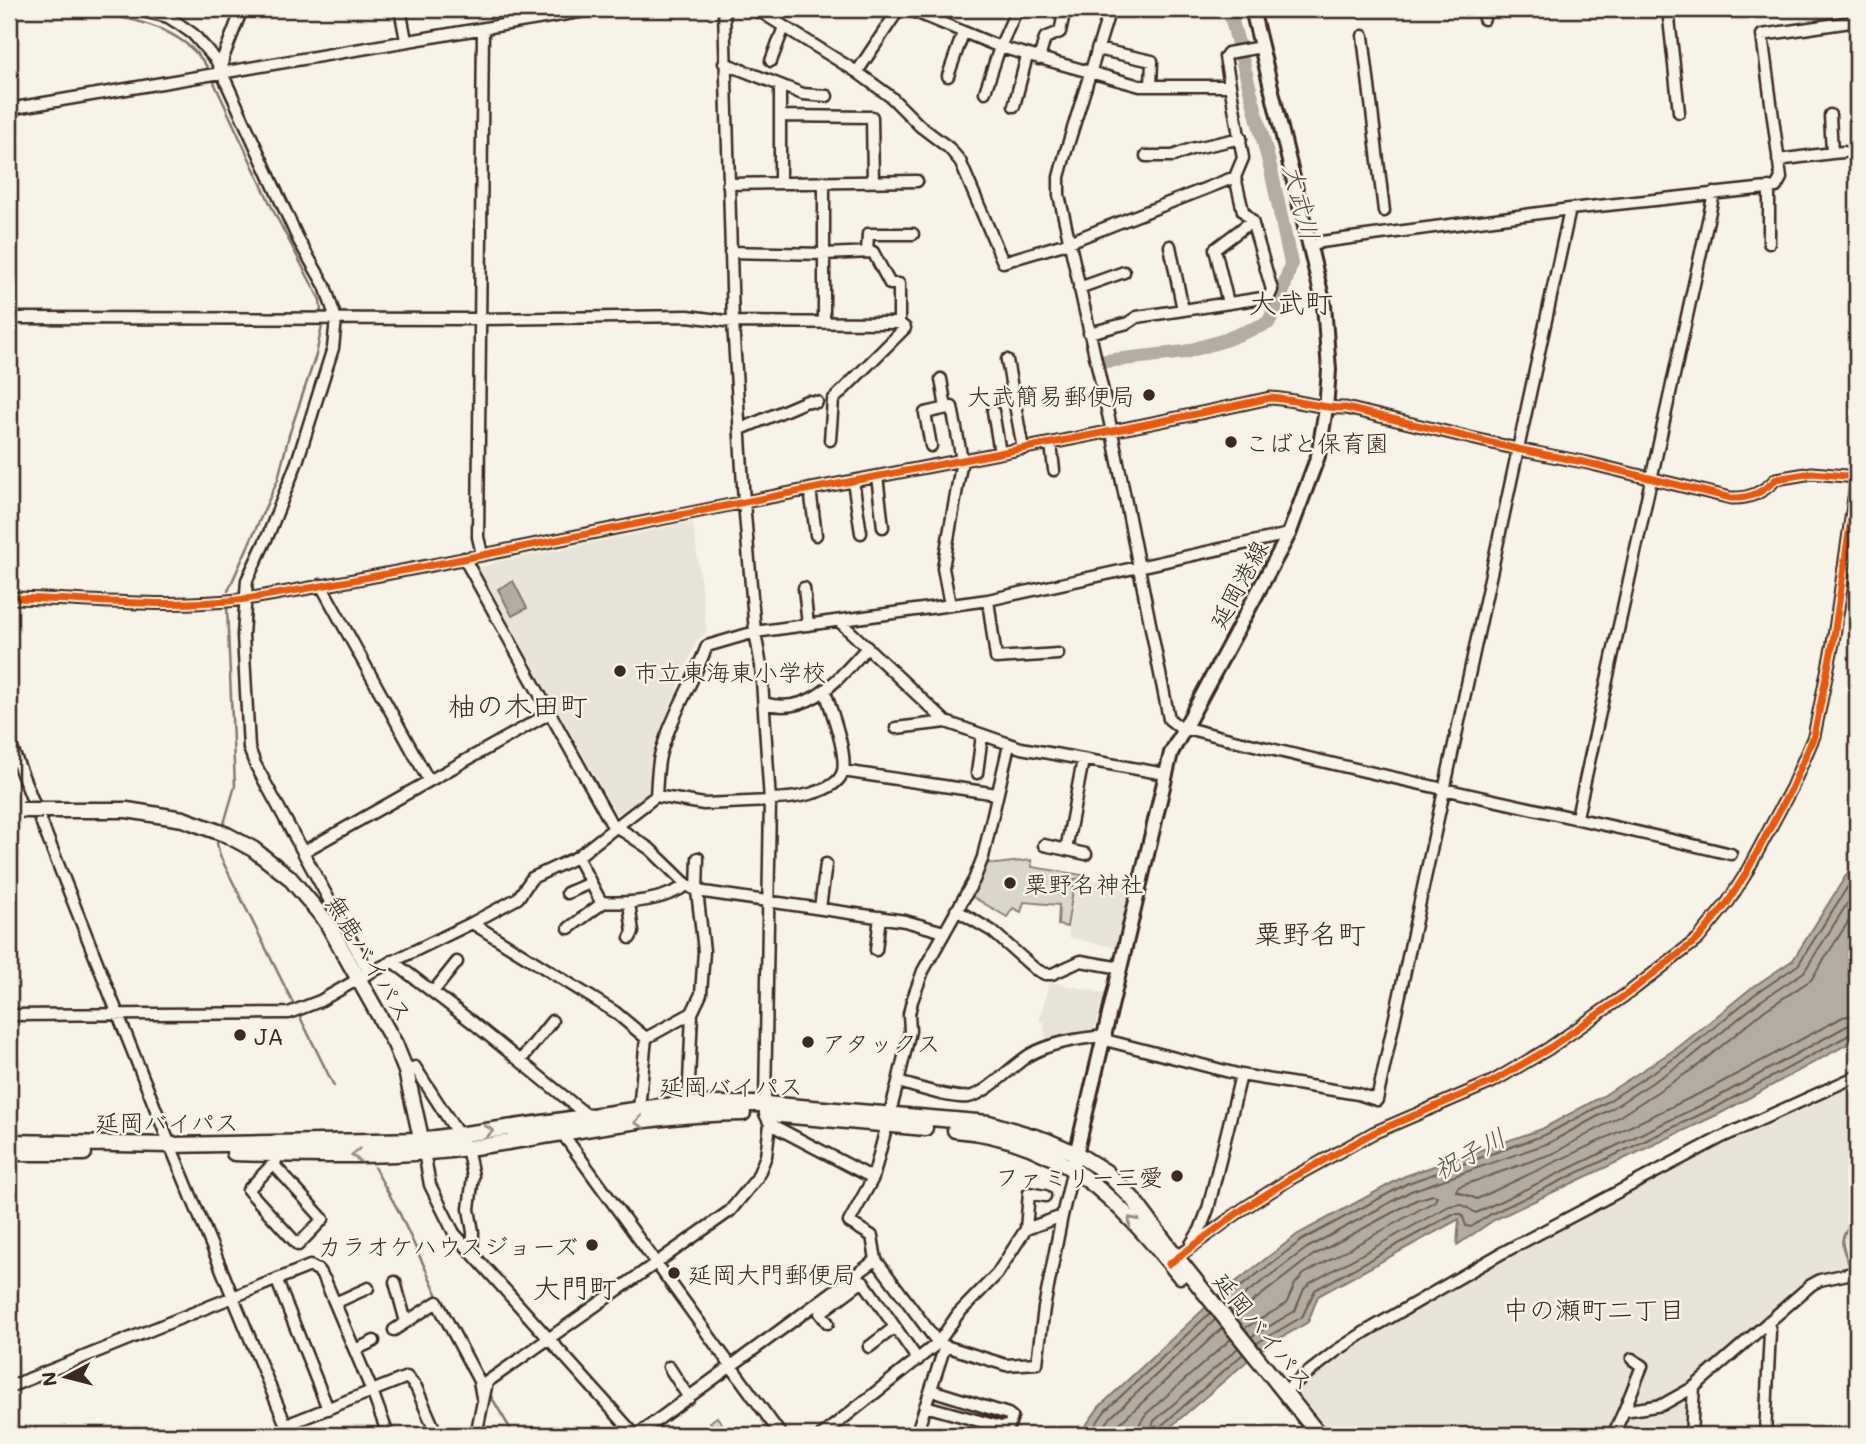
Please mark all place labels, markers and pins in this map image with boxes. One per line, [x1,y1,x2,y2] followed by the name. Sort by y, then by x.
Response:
[967,380,1135,411] place label: 大武簡易郵便局
[1141,387,1157,403] marker: 大武簡易郵便局
[1245,427,1389,458] place label: こばと保育園
[1223,434,1239,450] marker: こばと保育園
[634,656,826,687] place label: 市立東海東小学校
[612,663,628,679] marker: 市立東海東小学校
[1024,868,1144,899] place label: 粟野名神社
[1002,875,1018,891] marker: 粟野名神社
[254,1020,284,1051] place label: JA
[232,1027,248,1043] marker: JA
[822,1027,941,1058] place label: アタックス
[800,1034,816,1050] marker: アタックス
[995,1161,1163,1192] place label: ファミリー三愛
[1169,1168,1185,1184] marker: ファミリー三愛
[318,1230,578,1261] place label: カラオケハウスジョーズ
[584,1237,600,1253] marker: カラオケハウスジョーズ
[688,1258,856,1289] place label: 延岡大門郵便局
[666,1265,682,1281] marker: 延岡大門郵便局

